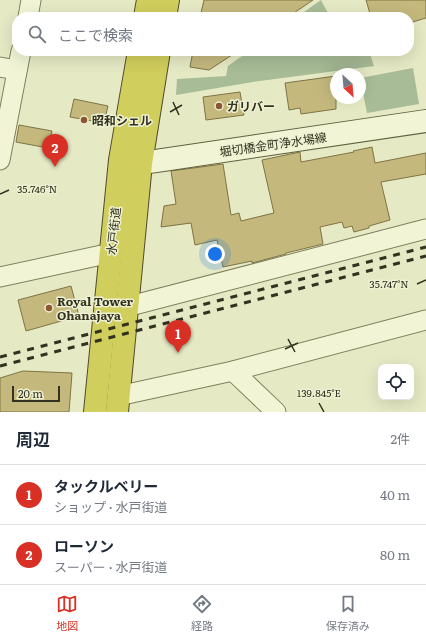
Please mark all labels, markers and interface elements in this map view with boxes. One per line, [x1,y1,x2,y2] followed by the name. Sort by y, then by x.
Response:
[12,12,414,56] search box
[26,23,48,45] icon: search
[58,23,133,46] text: ここで検索
[330,68,366,104] north arrow
[227,97,275,115] place label: ガリバー
[214,101,224,111] marker: ガリバー
[92,111,152,129] place label: 昭和シェル
[79,115,89,125] marker: 昭和シェル
[218,128,328,160] street label: 堀切橋金町浄水場線
[42,134,68,167] pin: 2
[17,181,57,196] text: 35.746°N
[102,206,124,256] street label: 水戸街道
[205,244,225,264] your location
[369,276,409,291] text: 35.747°N
[57,292,134,324] place label: Royal Tower Ohanajaya
[44,303,54,313] marker: Royal Tower Ohanajaya
[165,320,191,353] pin: 1
[378,364,414,400] map controls
[378,364,414,400] button: locate
[12,384,60,403] scale bar
[18,385,43,401] text: 20 m
[297,385,341,400] text: 139.845°E
[16,426,50,451] text: 周辺
[390,429,410,448] text: 2件
[54,474,159,497] text: タックルベリー
[26,485,32,504] text: 1
[380,485,410,504] text: 40 m
[54,497,168,516] text: ショップ · 水戸街道
[54,534,114,557] text: ローソン
[26,545,32,564] text: 2
[380,545,410,564] text: 80 m
[54,557,167,576] text: スーパー · 水戸街道
[56,593,78,633] tab: 地図
[191,593,213,633] tab: 経路
[326,593,370,633] tab: 保存済み

